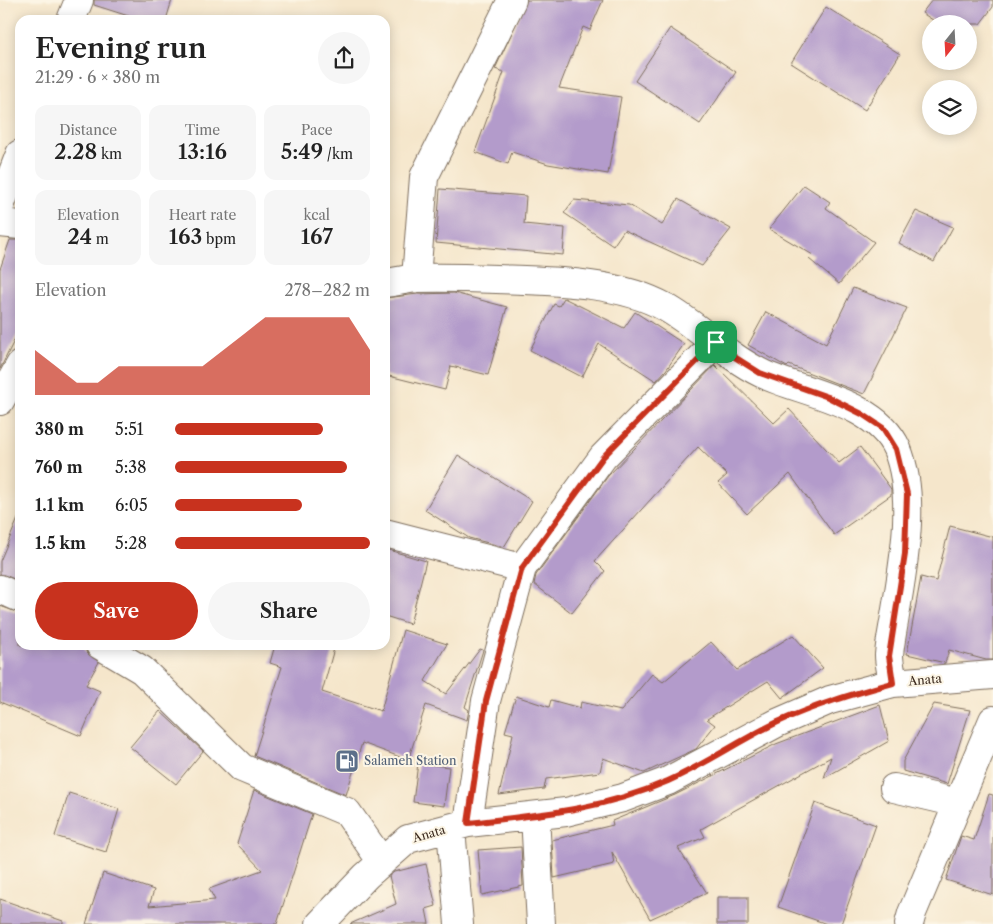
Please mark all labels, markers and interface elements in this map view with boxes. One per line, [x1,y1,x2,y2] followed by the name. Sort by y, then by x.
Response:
[922,15,978,70] north arrow
[922,15,977,135] map controls
[35,31,207,65] text: Evening run
[318,32,370,84] button: share
[35,67,160,87] text: 21:29 · 6 × 380 m
[922,80,977,135] button: layers
[59,121,117,139] text: Distance
[185,121,220,139] text: Time
[301,121,333,139] text: Pace
[54,139,97,164] text: 2.28
[178,139,227,164] text: 13:16
[281,139,323,164] text: 5:49
[97,145,122,163] text: km
[323,145,353,163] text: /km
[57,206,119,224] text: Elevation
[169,206,236,224] text: Heart rate
[304,206,330,224] text: kcal
[67,224,92,249] text: 24
[169,224,202,249] text: 163
[301,224,333,249] text: 167
[92,230,109,248] text: m
[202,230,236,248] text: bpm
[35,280,106,300] text: Elevation
[285,280,370,300] text: 278–282 m
[695,321,737,363] pin
[702,328,730,356] icon: arrive
[35,419,84,439] text: 380 m
[115,419,144,439] text: 5:51
[35,457,83,477] text: 760 m
[115,457,146,477] text: 5:38
[35,495,84,515] text: 1.1 km
[115,495,148,515] text: 6:05
[35,533,86,553] text: 1.5 km
[115,533,147,553] text: 5:28
[35,582,198,640] button: Save
[208,582,370,640] button: Share
[907,671,943,689] street label: Anata
[334,748,360,774] fuel station icon: Salameh Station
[364,753,457,768] place label: Salameh Station
[410,822,448,846] street label: Anata

